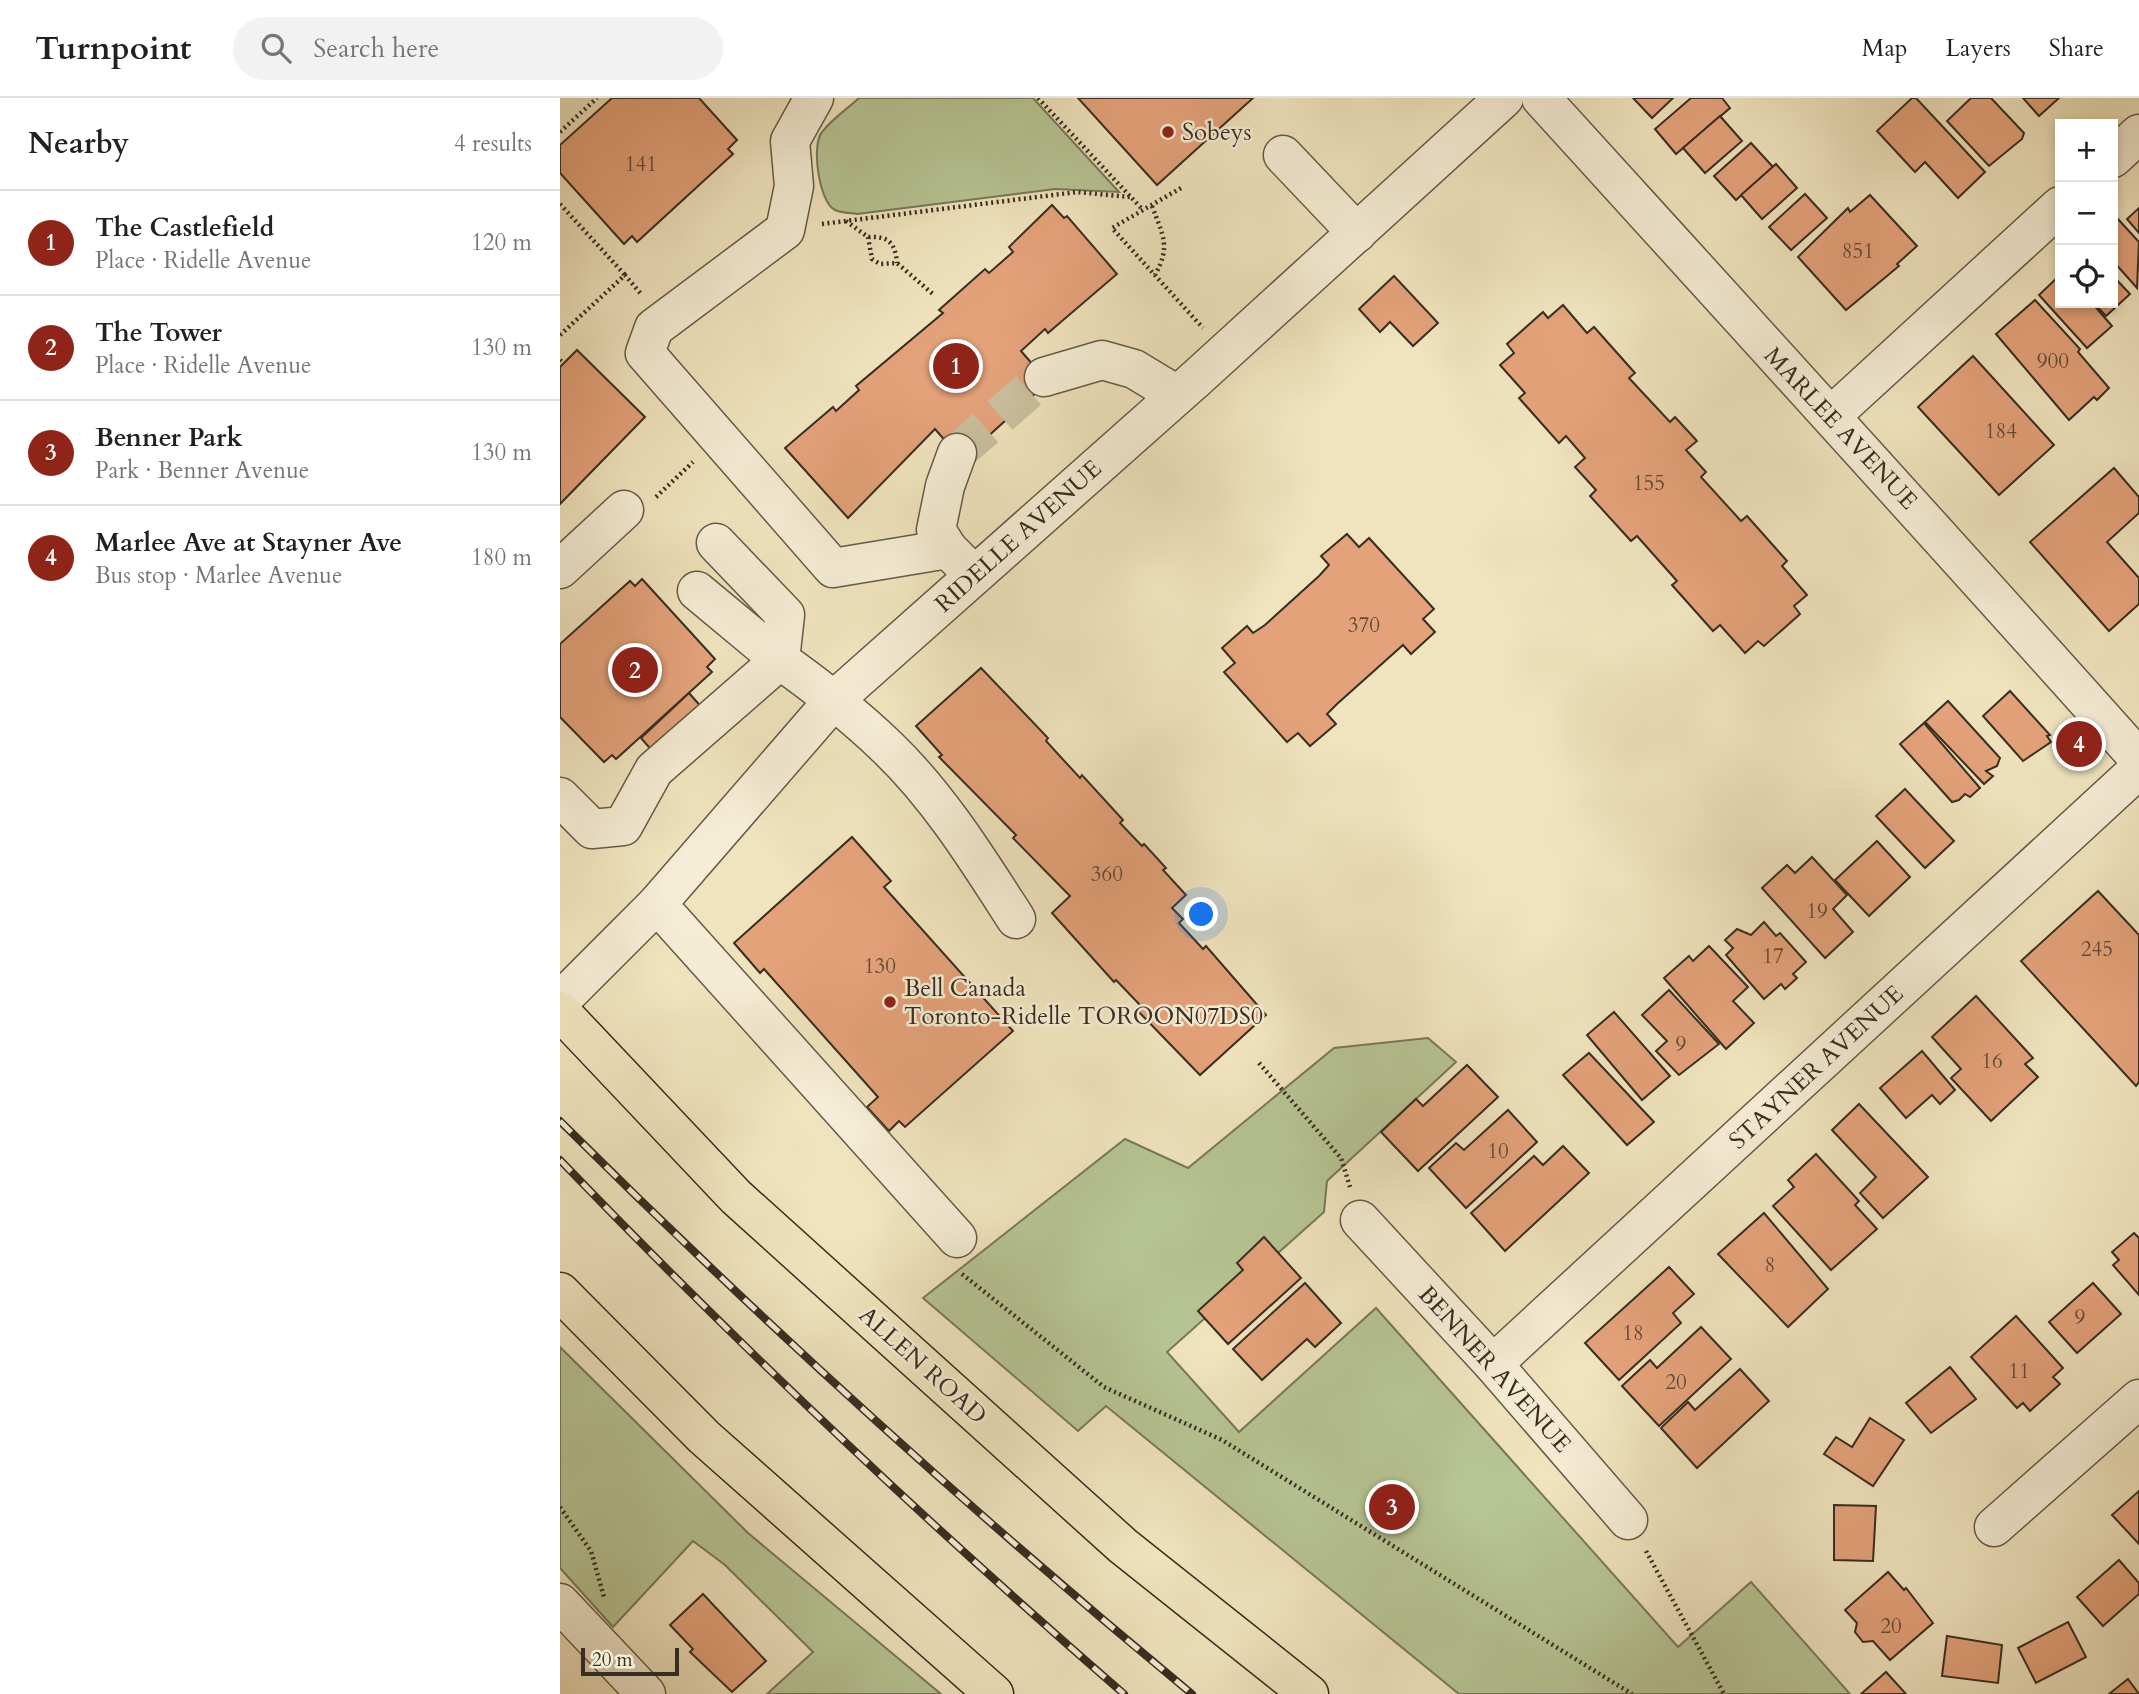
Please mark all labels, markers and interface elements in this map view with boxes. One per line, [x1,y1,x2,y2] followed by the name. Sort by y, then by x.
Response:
[233,17,723,80] search box
[35,26,191,71] text: Turnpoint
[257,29,295,67] icon: search
[313,31,439,66] text: Search here
[1862,32,1908,65] text: Map
[1946,32,2011,65] text: Layers
[2049,32,2104,65] text: Share
[1182,116,1251,149] place label: Sobeys
[2055,119,2118,308] map controls
[2055,119,2118,182] button: +
[28,123,129,164] text: Nearby
[1160,124,1176,140] marker: Sobeys
[454,128,532,159] text: 4 results
[625,150,657,179] house number: 141
[2055,182,2118,245] button: −
[95,210,274,245] text: The Castlefield
[45,227,57,258] text: 1
[471,227,532,258] text: 120 m
[1842,237,1874,266] house number: 851
[95,245,312,276] text: Place · Ridelle Avenue
[2055,245,2118,308] button: locate
[95,315,222,350] text: The Tower
[45,332,57,363] text: 2
[471,332,532,363] text: 130 m
[933,340,979,392] pin: 1
[1757,340,1925,517] street label: MARLEE AVENUE
[2037,347,2069,376] house number: 900
[95,350,312,381] text: Place · Ridelle Avenue
[1985,417,2017,446] house number: 184
[95,420,243,455] text: Benner Park
[45,437,57,468] text: 3
[471,437,532,468] text: 130 m
[928,453,1109,620] street label: RIDELLE AVENUE
[95,455,309,486] text: Park · Benner Avenue
[1633,469,1665,498] house number: 155
[95,525,402,560] text: Marlee Ave at Stayner Ave
[45,542,57,573] text: 4
[471,542,532,573] text: 180 m
[95,560,342,591] text: Bus stop · Marlee Avenue
[1348,611,1380,640] house number: 370
[612,644,658,696] pin: 2
[2056,718,2102,770] pin: 4
[1091,860,1123,889] house number: 360
[1184,897,1218,931] your location
[1806,897,1828,926] house number: 19
[2081,935,2113,964] house number: 245
[1762,942,1784,971] house number: 17
[864,952,896,981] house number: 130
[904,972,1263,1033] place label: Bell Canada Toronto-Ridelle TOROON07DS0
[1722,978,1911,1157] street label: STAYNER AVENUE
[882,994,898,1010] marker: Bell Canada Toronto-Ridelle TOROON07DS0
[1676,1030,1687,1059] house number: 9
[1981,1047,2003,1076] house number: 16
[1487,1137,1509,1166] house number: 10
[1765,1251,1775,1280] house number: 8
[1411,1279,1579,1460] street label: BENNER AVENUE
[852,1299,994,1432] street label: ALLEN ROAD
[2075,1303,2086,1332] house number: 9
[1622,1319,1644,1348] house number: 18
[2008,1357,2030,1386] house number: 11
[1665,1368,1687,1397] house number: 20
[1369,1481,1415,1533] pin: 3
[1880,1612,1902,1641] house number: 20
[581,1645,679,1677] scale bar
[592,1647,633,1673] text: 20 m

